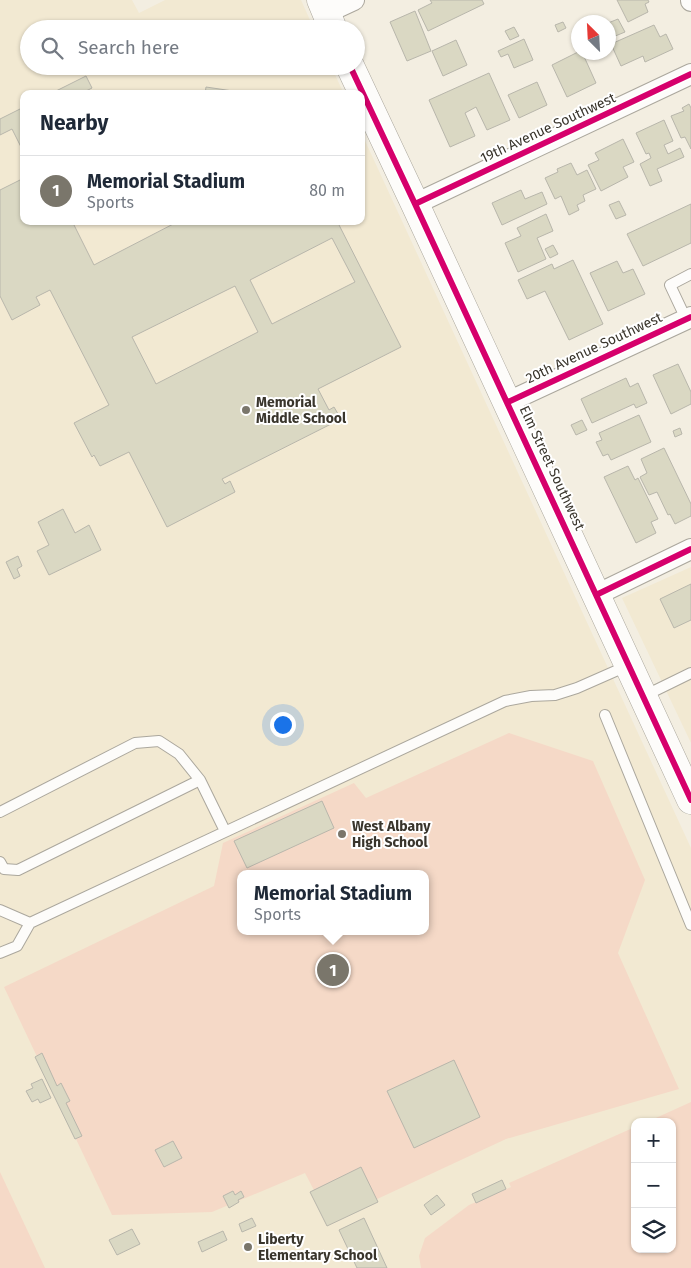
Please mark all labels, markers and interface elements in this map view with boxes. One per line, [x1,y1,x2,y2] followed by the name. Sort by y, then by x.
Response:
[571,15,616,60] north arrow
[20,20,365,75] search box
[38,34,66,62] icon: search
[78,36,179,59] text: Search here
[478,89,619,167] street label: 19th Avenue Southwest
[40,110,108,136] text: Nearby
[87,170,245,193] text: Memorial Stadium
[52,181,60,200] text: 1
[309,181,345,200] text: 80 m
[87,193,134,212] text: Sports
[523,309,666,387] street label: 20th Avenue Southwest
[256,394,347,427] place label: Memorial Middle School
[516,403,589,534] street label: Elm Street Southwest
[240,404,252,416] marker: Memorial Middle School
[270,712,296,738] your location
[352,818,431,851] place label: West Albany High School
[336,828,348,840] marker: West Albany High School
[237,870,429,935] popup
[254,882,412,905] text: Memorial Stadium
[254,905,301,924] text: Sports
[317,951,349,989] pin: 1
[631,1118,676,1253] map controls
[631,1118,676,1163] button: +
[631,1163,676,1208] button: −
[631,1208,676,1253] button: layers
[258,1231,378,1264] place label: Liberty Elementary School
[242,1241,254,1253] marker: Liberty Elementary School

